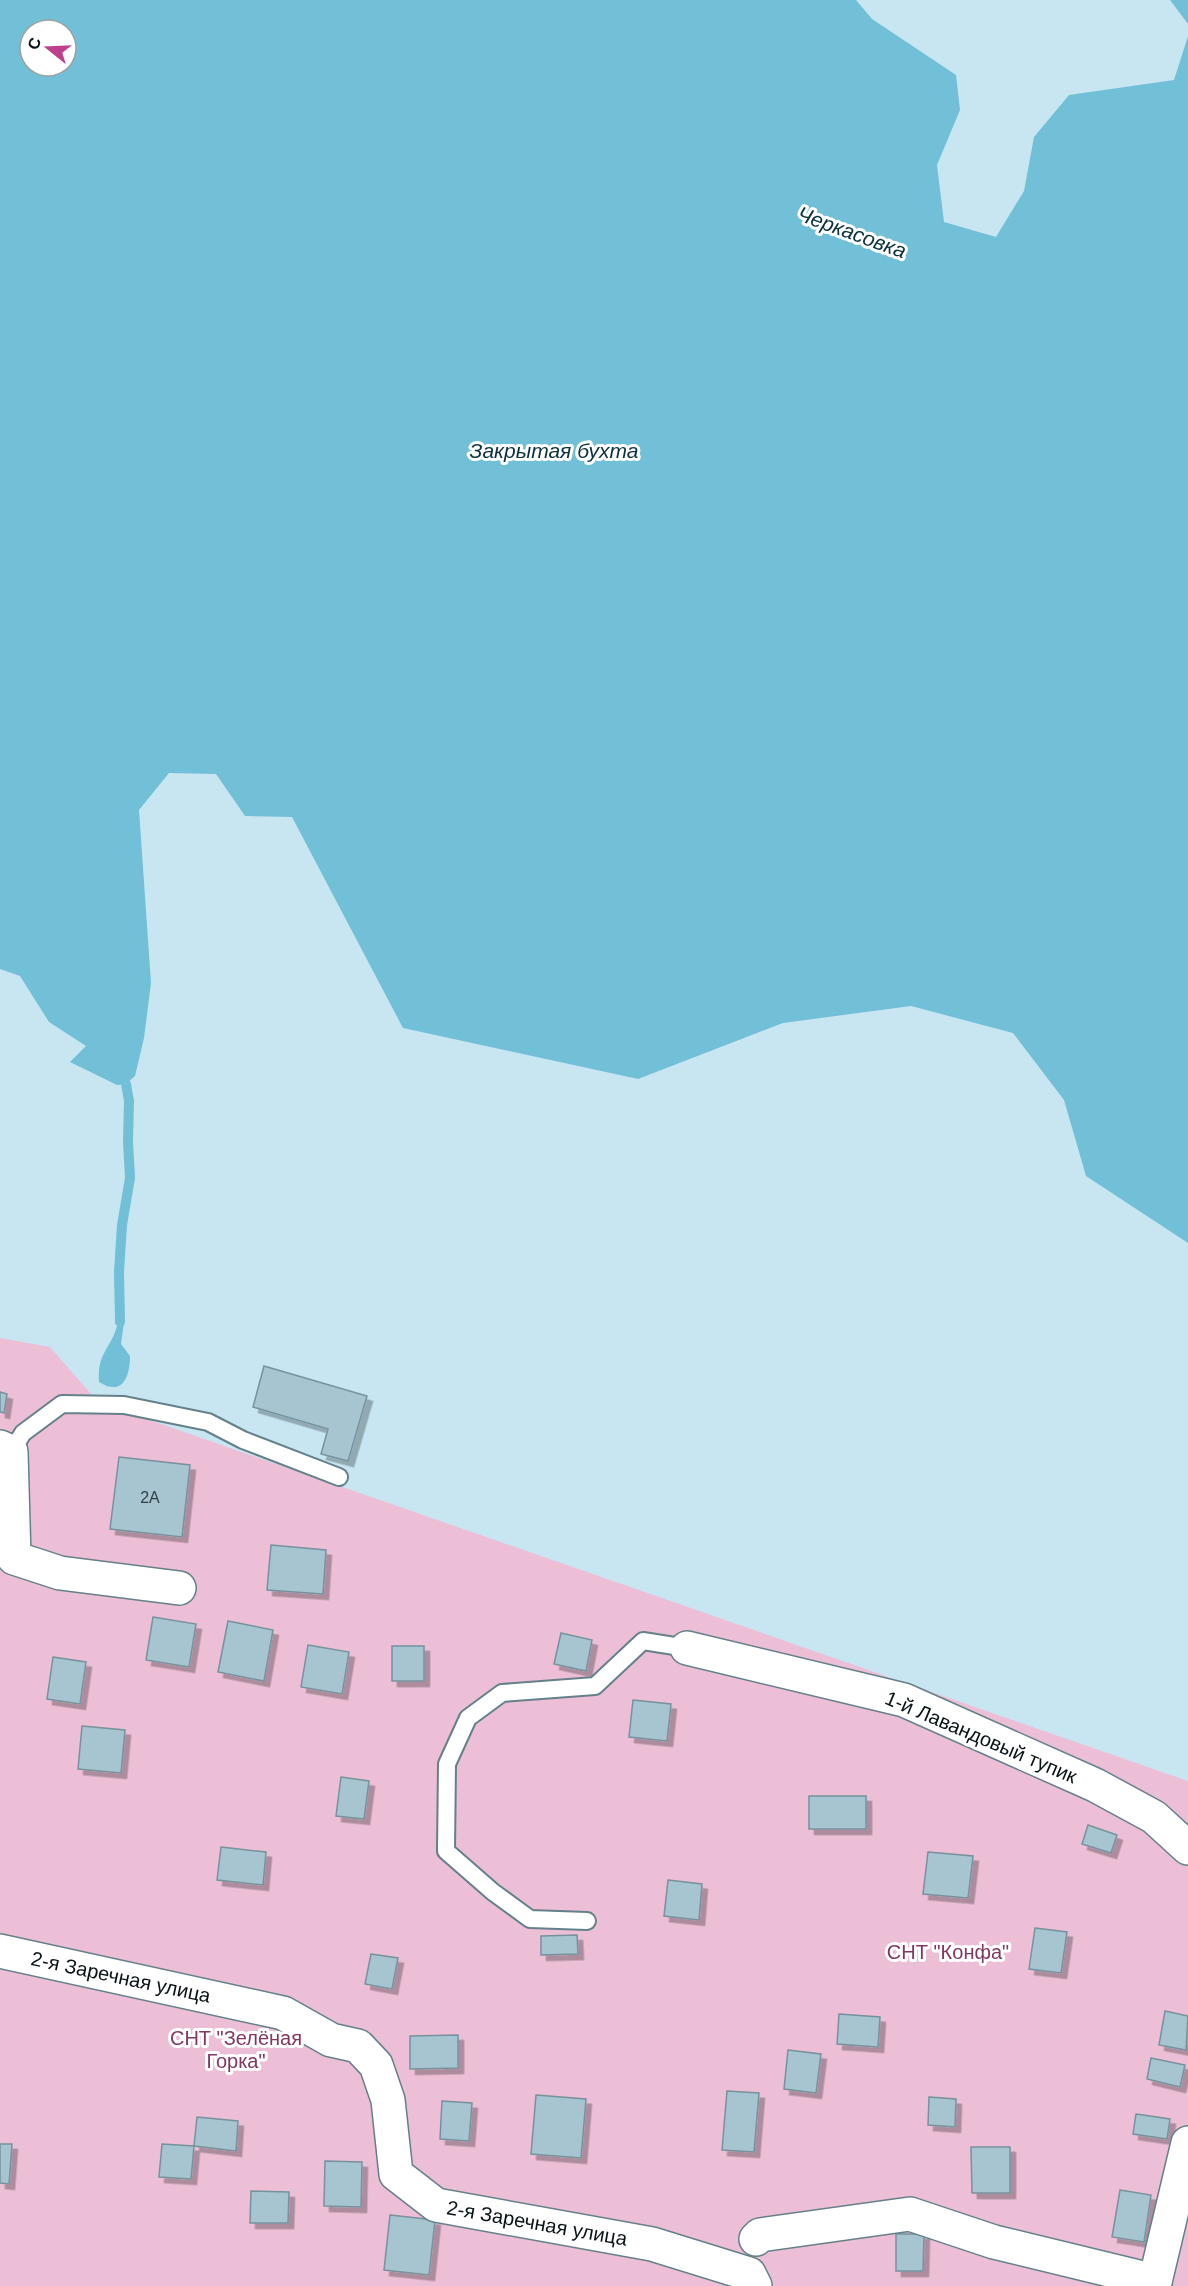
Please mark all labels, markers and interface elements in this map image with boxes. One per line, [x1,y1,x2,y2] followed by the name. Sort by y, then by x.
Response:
[18,18,78,78] north arrow
[24,35,44,52] text: С
[795,202,909,262] water label: Черкасовка
[470,439,638,462] water label: Закрытая бухта
[140,1489,160,1506] house number: 2А
[882,1687,1080,1787] street label: 1-й Лавандовый тупик
[887,1941,1009,1963] park label: СНТ "Конфа"
[29,1947,214,2007] street label: 2-я Заречная улица
[170,2027,302,2072] park label: СНТ "Зелёная Горка"
[445,2196,630,2250] street label: 2-я Заречная улица

